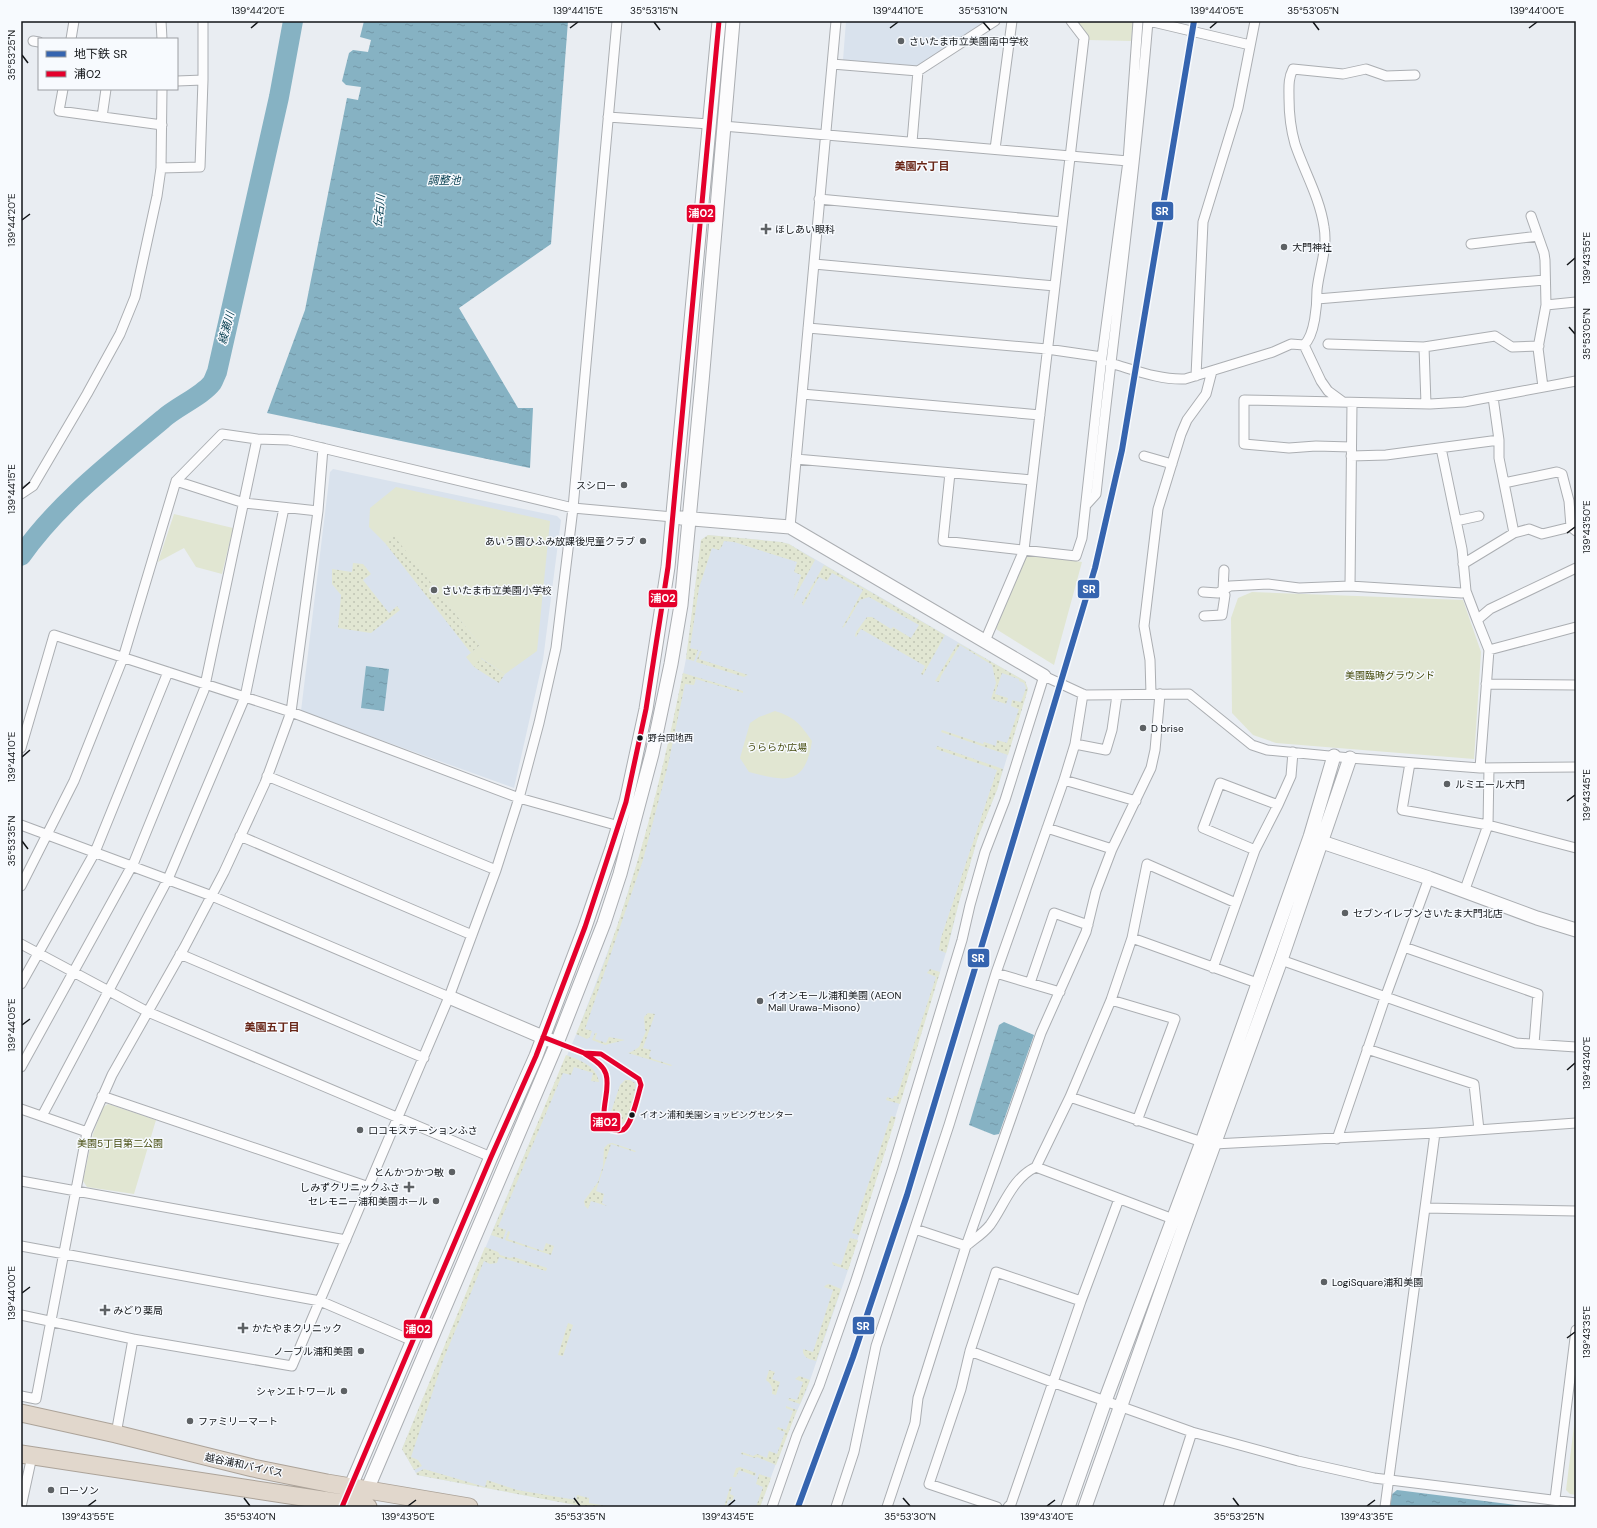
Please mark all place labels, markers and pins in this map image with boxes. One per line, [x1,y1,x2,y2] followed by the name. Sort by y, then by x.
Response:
[909,35,1029,48] place label: さいたま市立美園南中学校
[896,36,906,46] marker: さいたま市立美園南中学校
[760,223,772,235] marker: ほしあい眼科
[775,223,835,236] place label: ほしあい眼科
[1292,241,1332,254] place label: 大門神社
[1279,242,1289,252] marker: 大門神社
[576,479,616,492] place label: スシロー
[619,480,629,490] marker: スシロー
[485,535,635,548] place label: あいう園ひふみ放課後児童クラブ
[638,536,648,546] marker: あいう園ひふみ放課後児童クラブ
[442,584,552,597] place label: さいたま市立美園小学校
[429,585,439,595] marker: さいたま市立美園小学校
[1151,722,1184,735] place label: D brise
[1138,723,1148,733] marker: D brise
[648,732,693,744] place label: 野台団地西
[635,733,645,743] marker: 野台団地西
[1455,778,1525,791] place label: ルミエール大門
[1442,779,1452,789] marker: ルミエール大門
[1353,907,1503,920] place label: セブンイレブンさいたま大門北店
[1340,908,1350,918] marker: セブンイレブンさいたま大門北店
[768,989,901,1014] place label: イオンモール浦和美園 (AEON Mall Urawa-Misono)
[755,996,765,1006] marker: イオンモール浦和美園 (AEON Mall Urawa-Misono)
[640,1109,793,1121] place label: イオン浦和美園ショッピングセンター
[627,1110,637,1120] marker: イオン浦和美園ショッピングセンター
[368,1124,478,1137] place label: ロコモステーションふさ
[355,1125,365,1135] marker: ロコモステーションふさ
[374,1166,444,1179] place label: とんかつかつ敏
[447,1167,457,1177] marker: とんかつかつ敏
[300,1181,400,1194] place label: しみずクリニックふさ
[403,1181,415,1193] marker: しみずクリニックふさ
[308,1195,428,1208] place label: セレモニー浦和美園ホール
[431,1196,441,1206] marker: セレモニー浦和美園ホール
[1332,1276,1423,1289] place label: LogiSquare浦和美園
[1319,1277,1329,1287] marker: LogiSquare浦和美園
[113,1304,163,1317] place label: みどり薬局
[100,1305,110,1315] marker: みどり薬局
[237,1322,249,1334] marker: かたやまクリニック
[252,1322,342,1335] place label: かたやまクリニック
[274,1345,353,1358] place label: ノーブル浦和美園
[356,1346,366,1356] marker: ノーブル浦和美園
[256,1385,336,1398] place label: シャンエトワール
[339,1386,349,1396] marker: シャンエトワール
[198,1415,278,1428] place label: ファミリーマート
[185,1416,195,1426] marker: ファミリーマート
[59,1484,99,1497] place label: ローソン
[46,1485,56,1495] marker: ローソン

